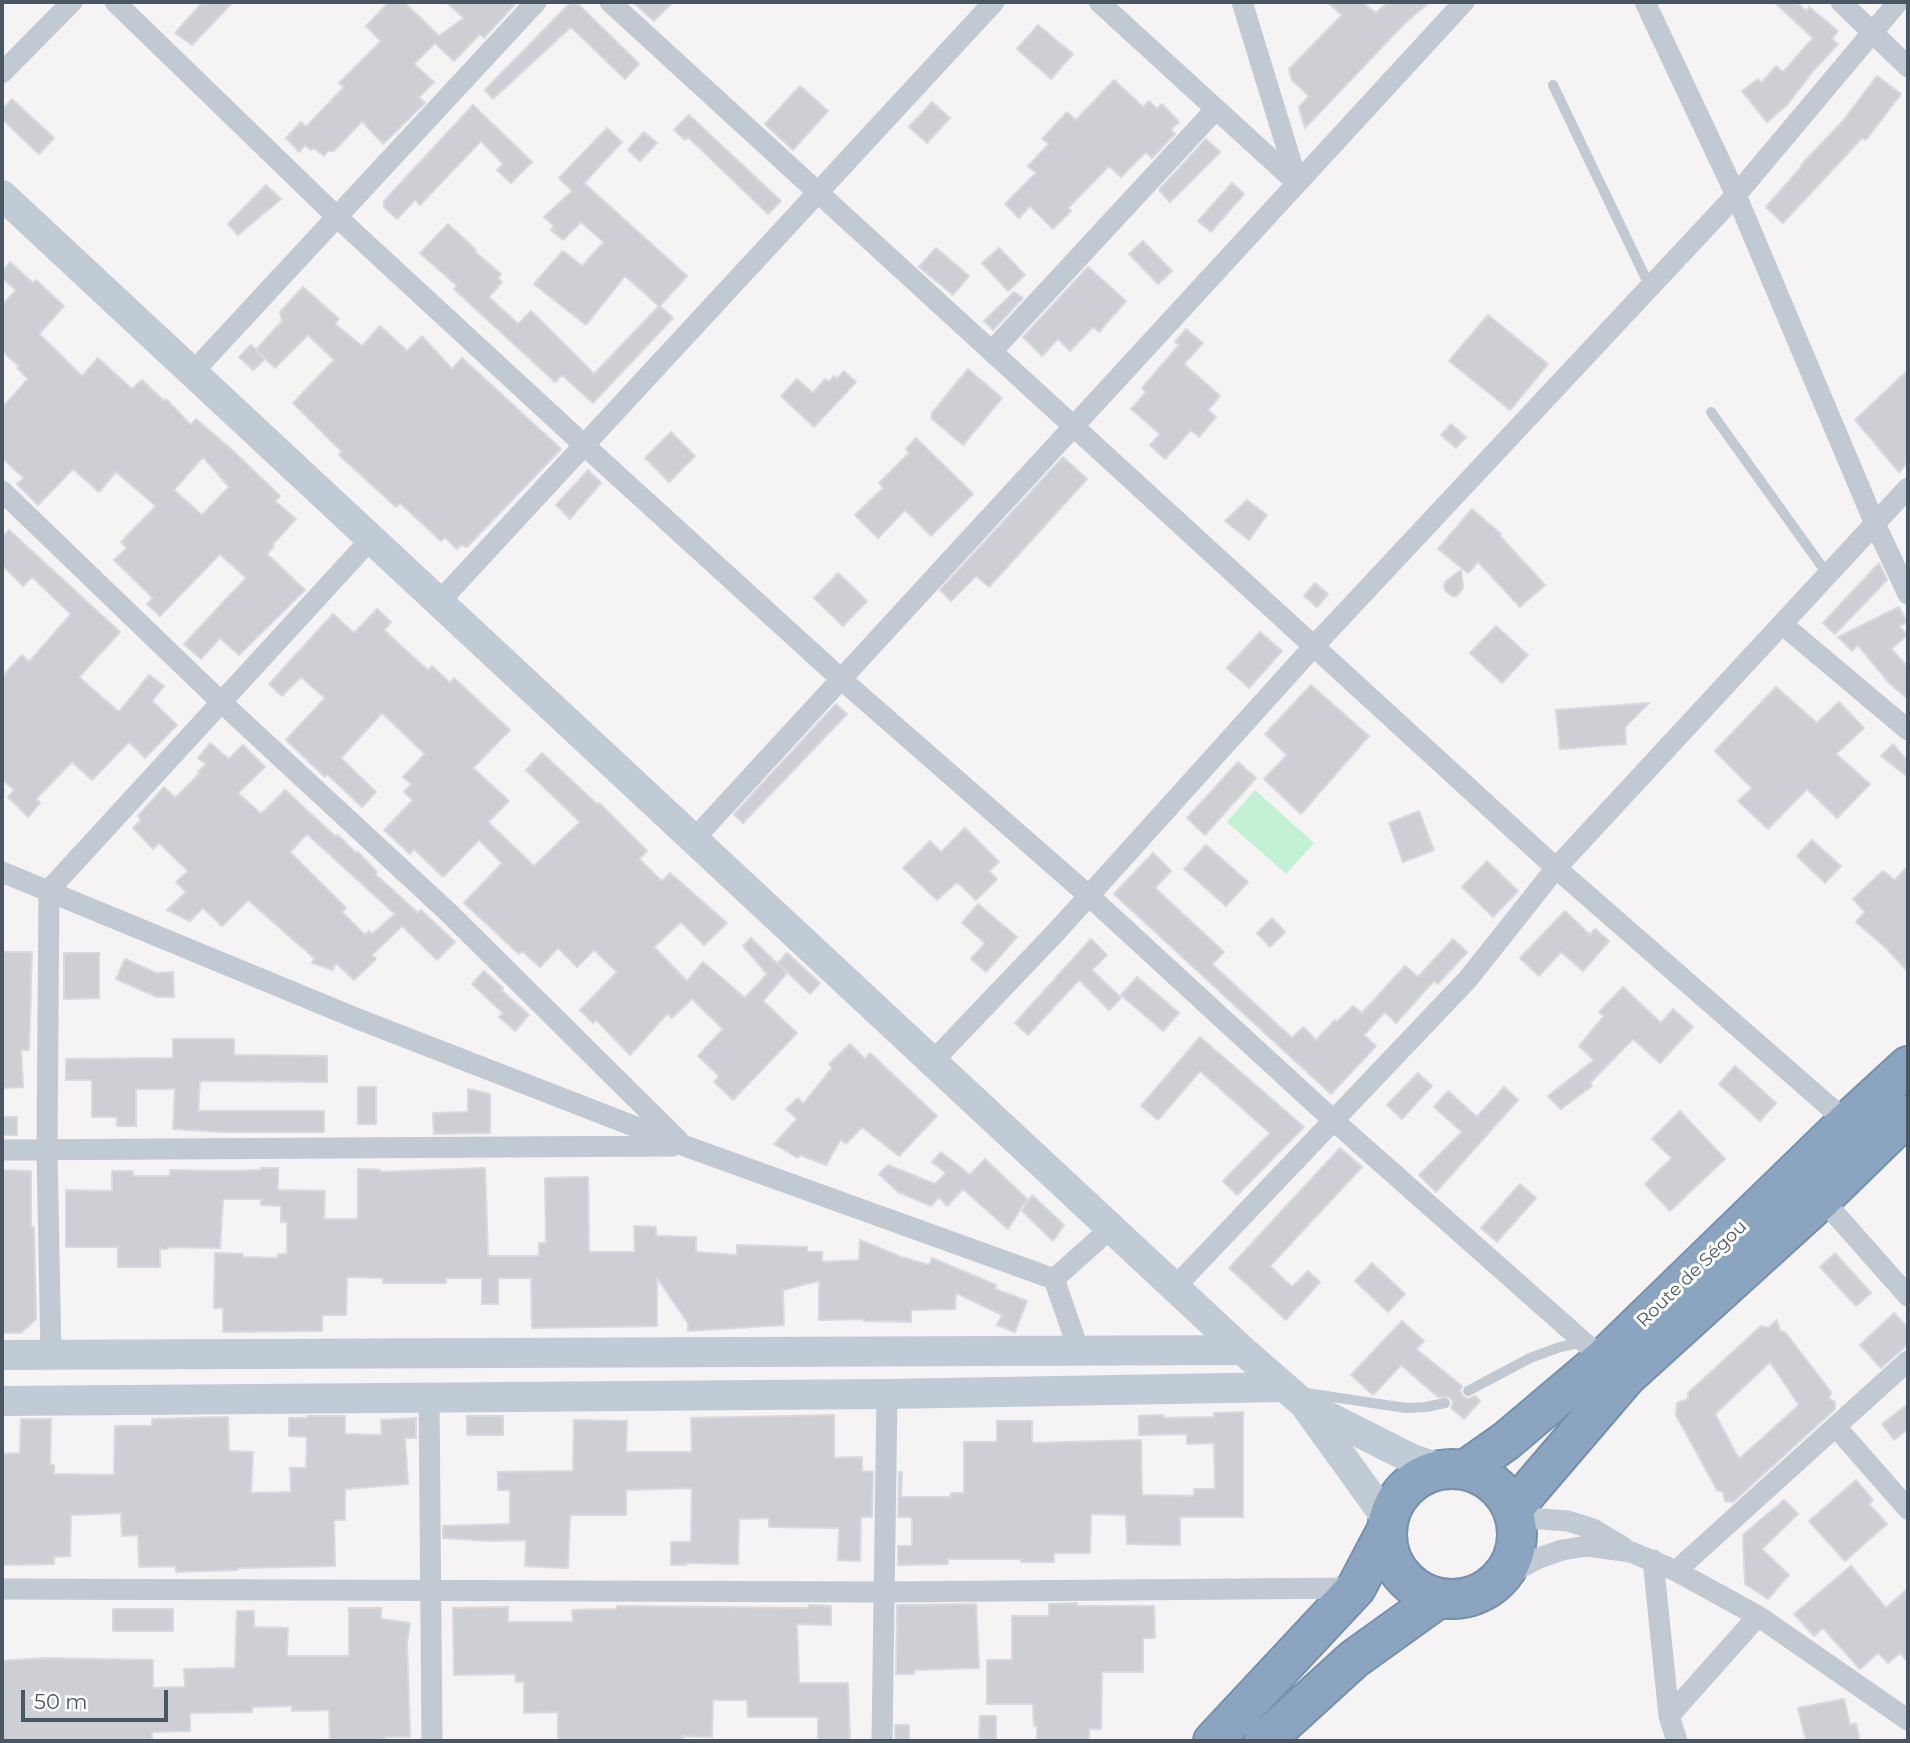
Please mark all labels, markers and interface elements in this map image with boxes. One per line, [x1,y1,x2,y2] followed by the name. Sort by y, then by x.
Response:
[1633,1216,1751,1332] street label: Route de Ségou
[24,1676,172,1720] scale bar
[34,1689,88,1714] text: 50 m

